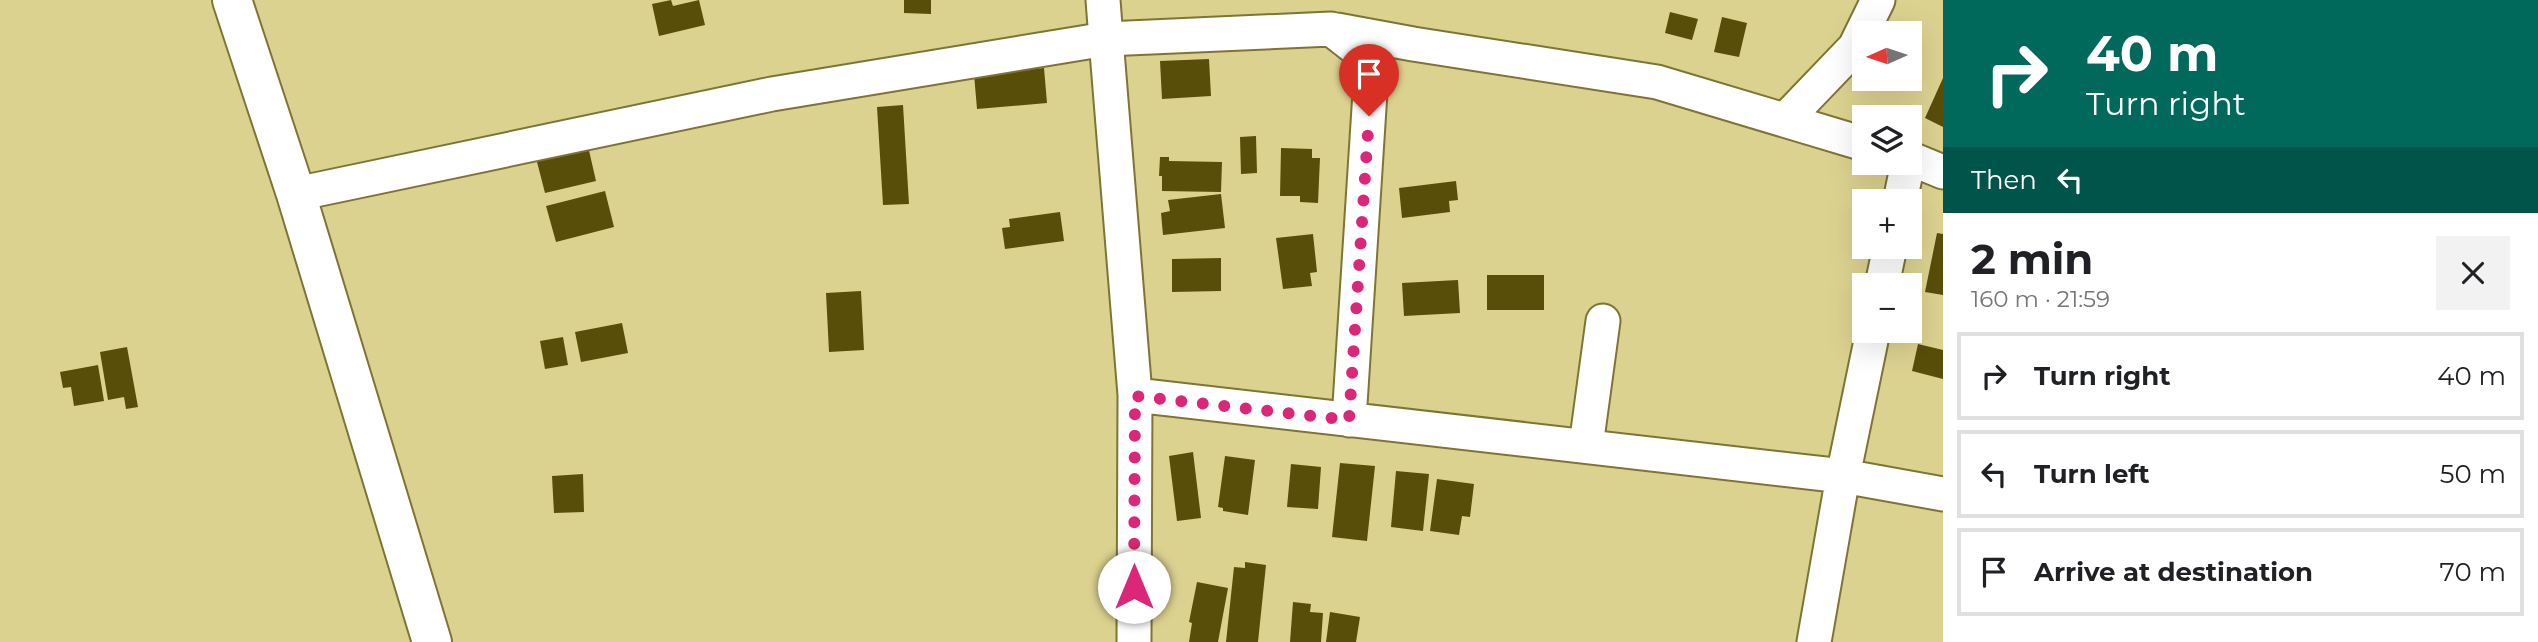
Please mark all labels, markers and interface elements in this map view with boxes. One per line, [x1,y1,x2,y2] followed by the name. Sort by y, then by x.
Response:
[1852,21,1922,91] north arrow
[1852,21,1922,343] map controls
[2086,24,2218,83] text: 40 m
[1971,28,2062,119] icon: right
[1339,44,1399,116] pin
[1350,55,1388,93] icon: arrive
[2086,84,2246,123] text: Turn right
[1852,105,1922,175] button: layers
[2051,161,2089,199] icon: left
[1971,164,2037,196] text: Then
[1852,189,1922,259] button: +
[1971,233,2093,285] text: 2 min
[2436,236,2510,310] button: close
[1852,273,1922,343] button: −
[1971,285,2110,313] text: 160 m · 21:59
[1975,357,2013,395] icon: right
[2034,360,2170,392] text: Turn right
[2437,360,2506,392] text: 40 m
[1975,455,2013,493] icon: left
[2034,458,2150,490] text: Turn left
[2440,458,2506,490] text: 50 m
[1097,550,1171,624] position arrow
[1975,553,2013,591] icon: arrive
[2034,556,2313,588] text: Arrive at destination
[2440,556,2506,588] text: 70 m

